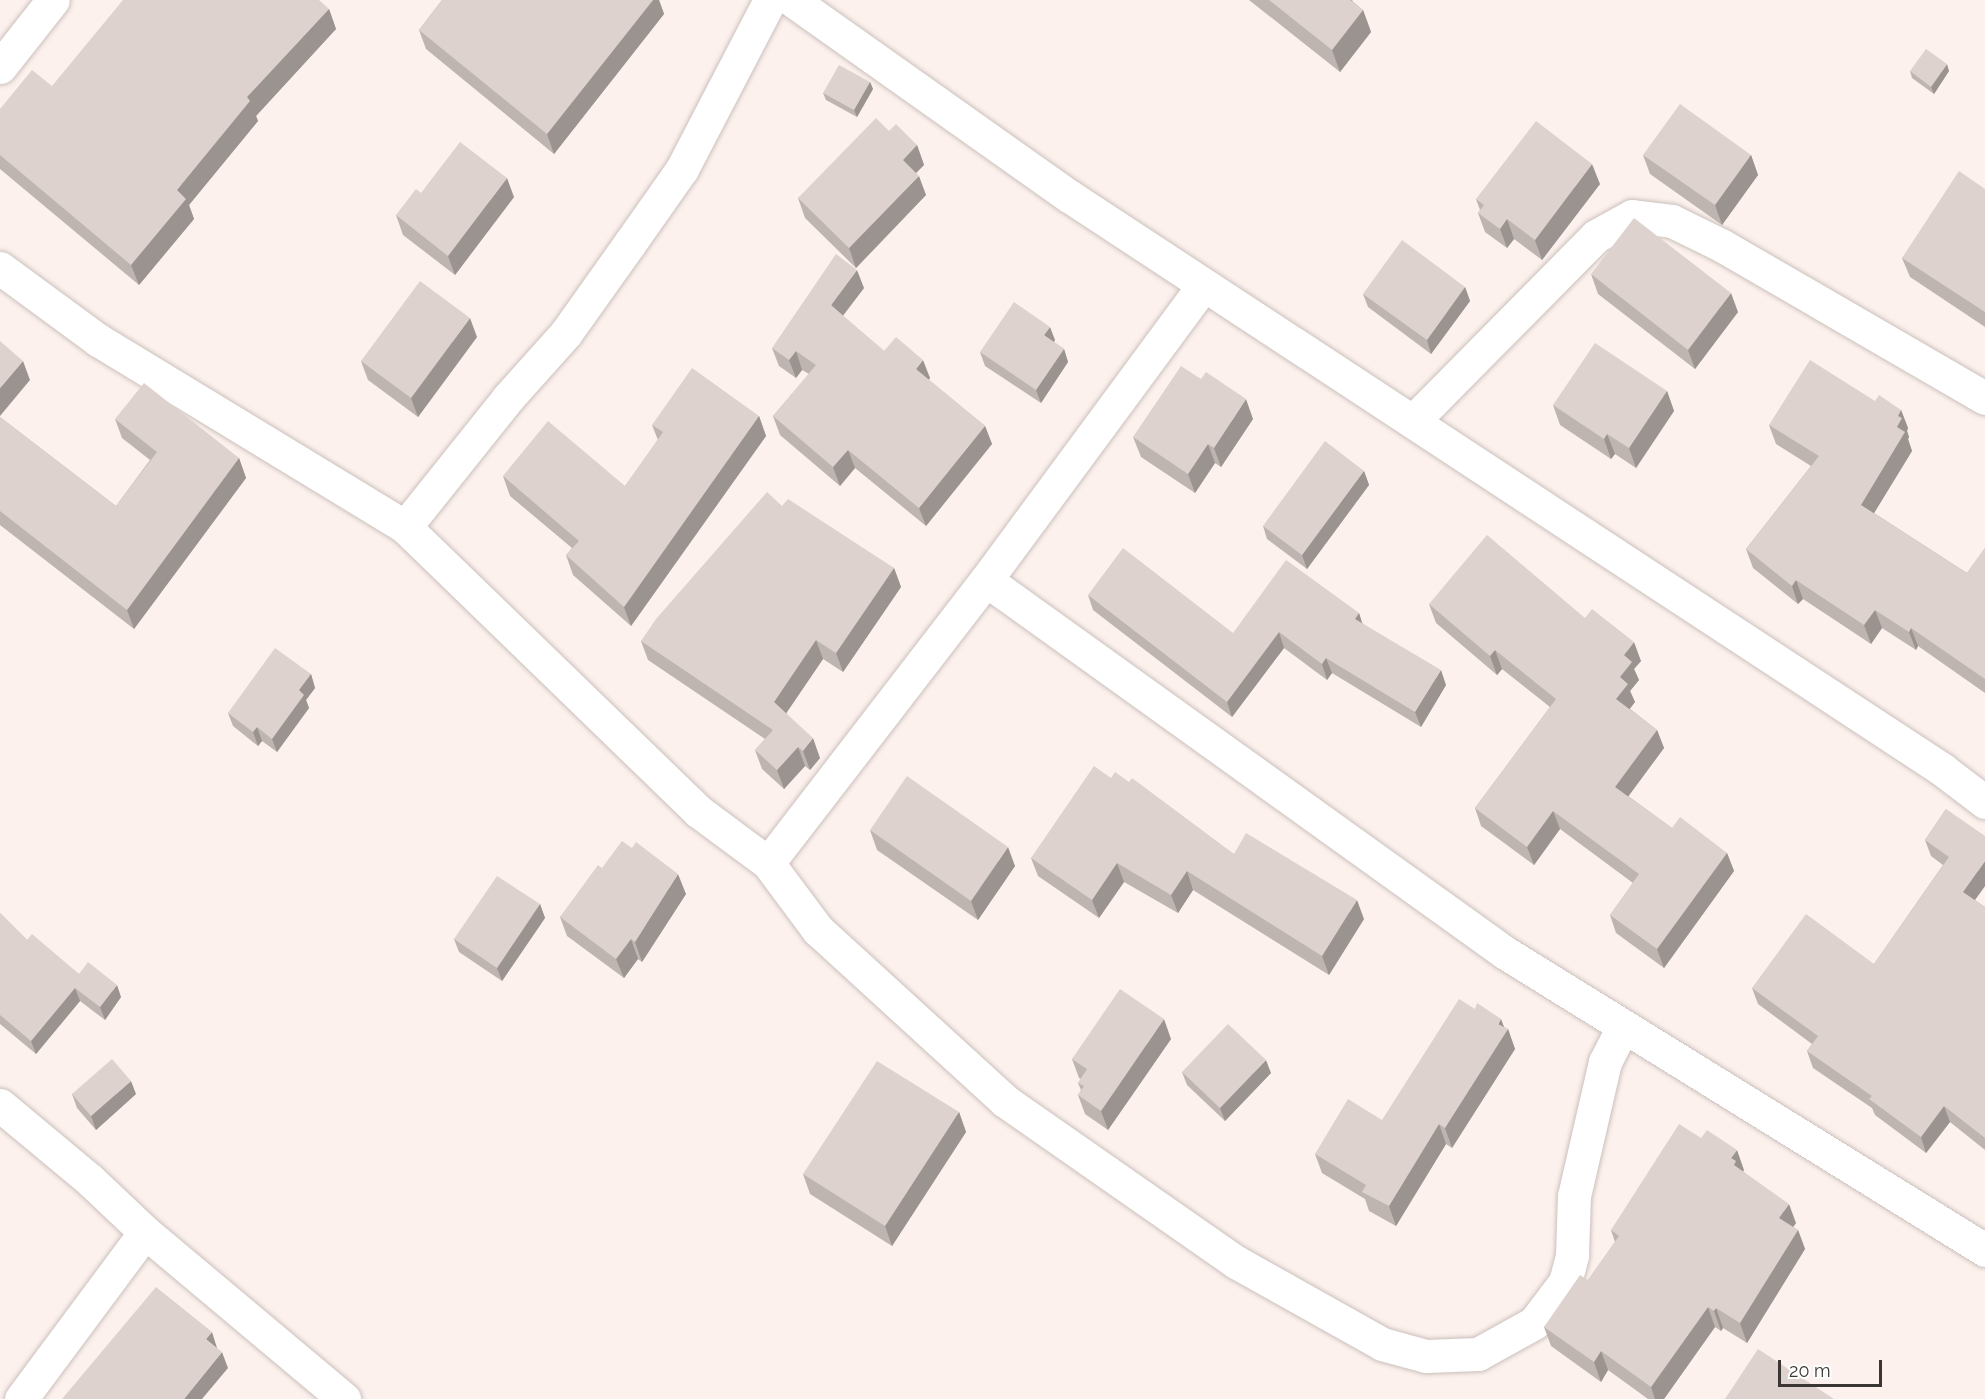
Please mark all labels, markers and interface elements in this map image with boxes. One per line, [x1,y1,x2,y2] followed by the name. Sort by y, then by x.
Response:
[1781,1348,1884,1386] scale bar
[1789,1360,1831,1381] text: 20 m

